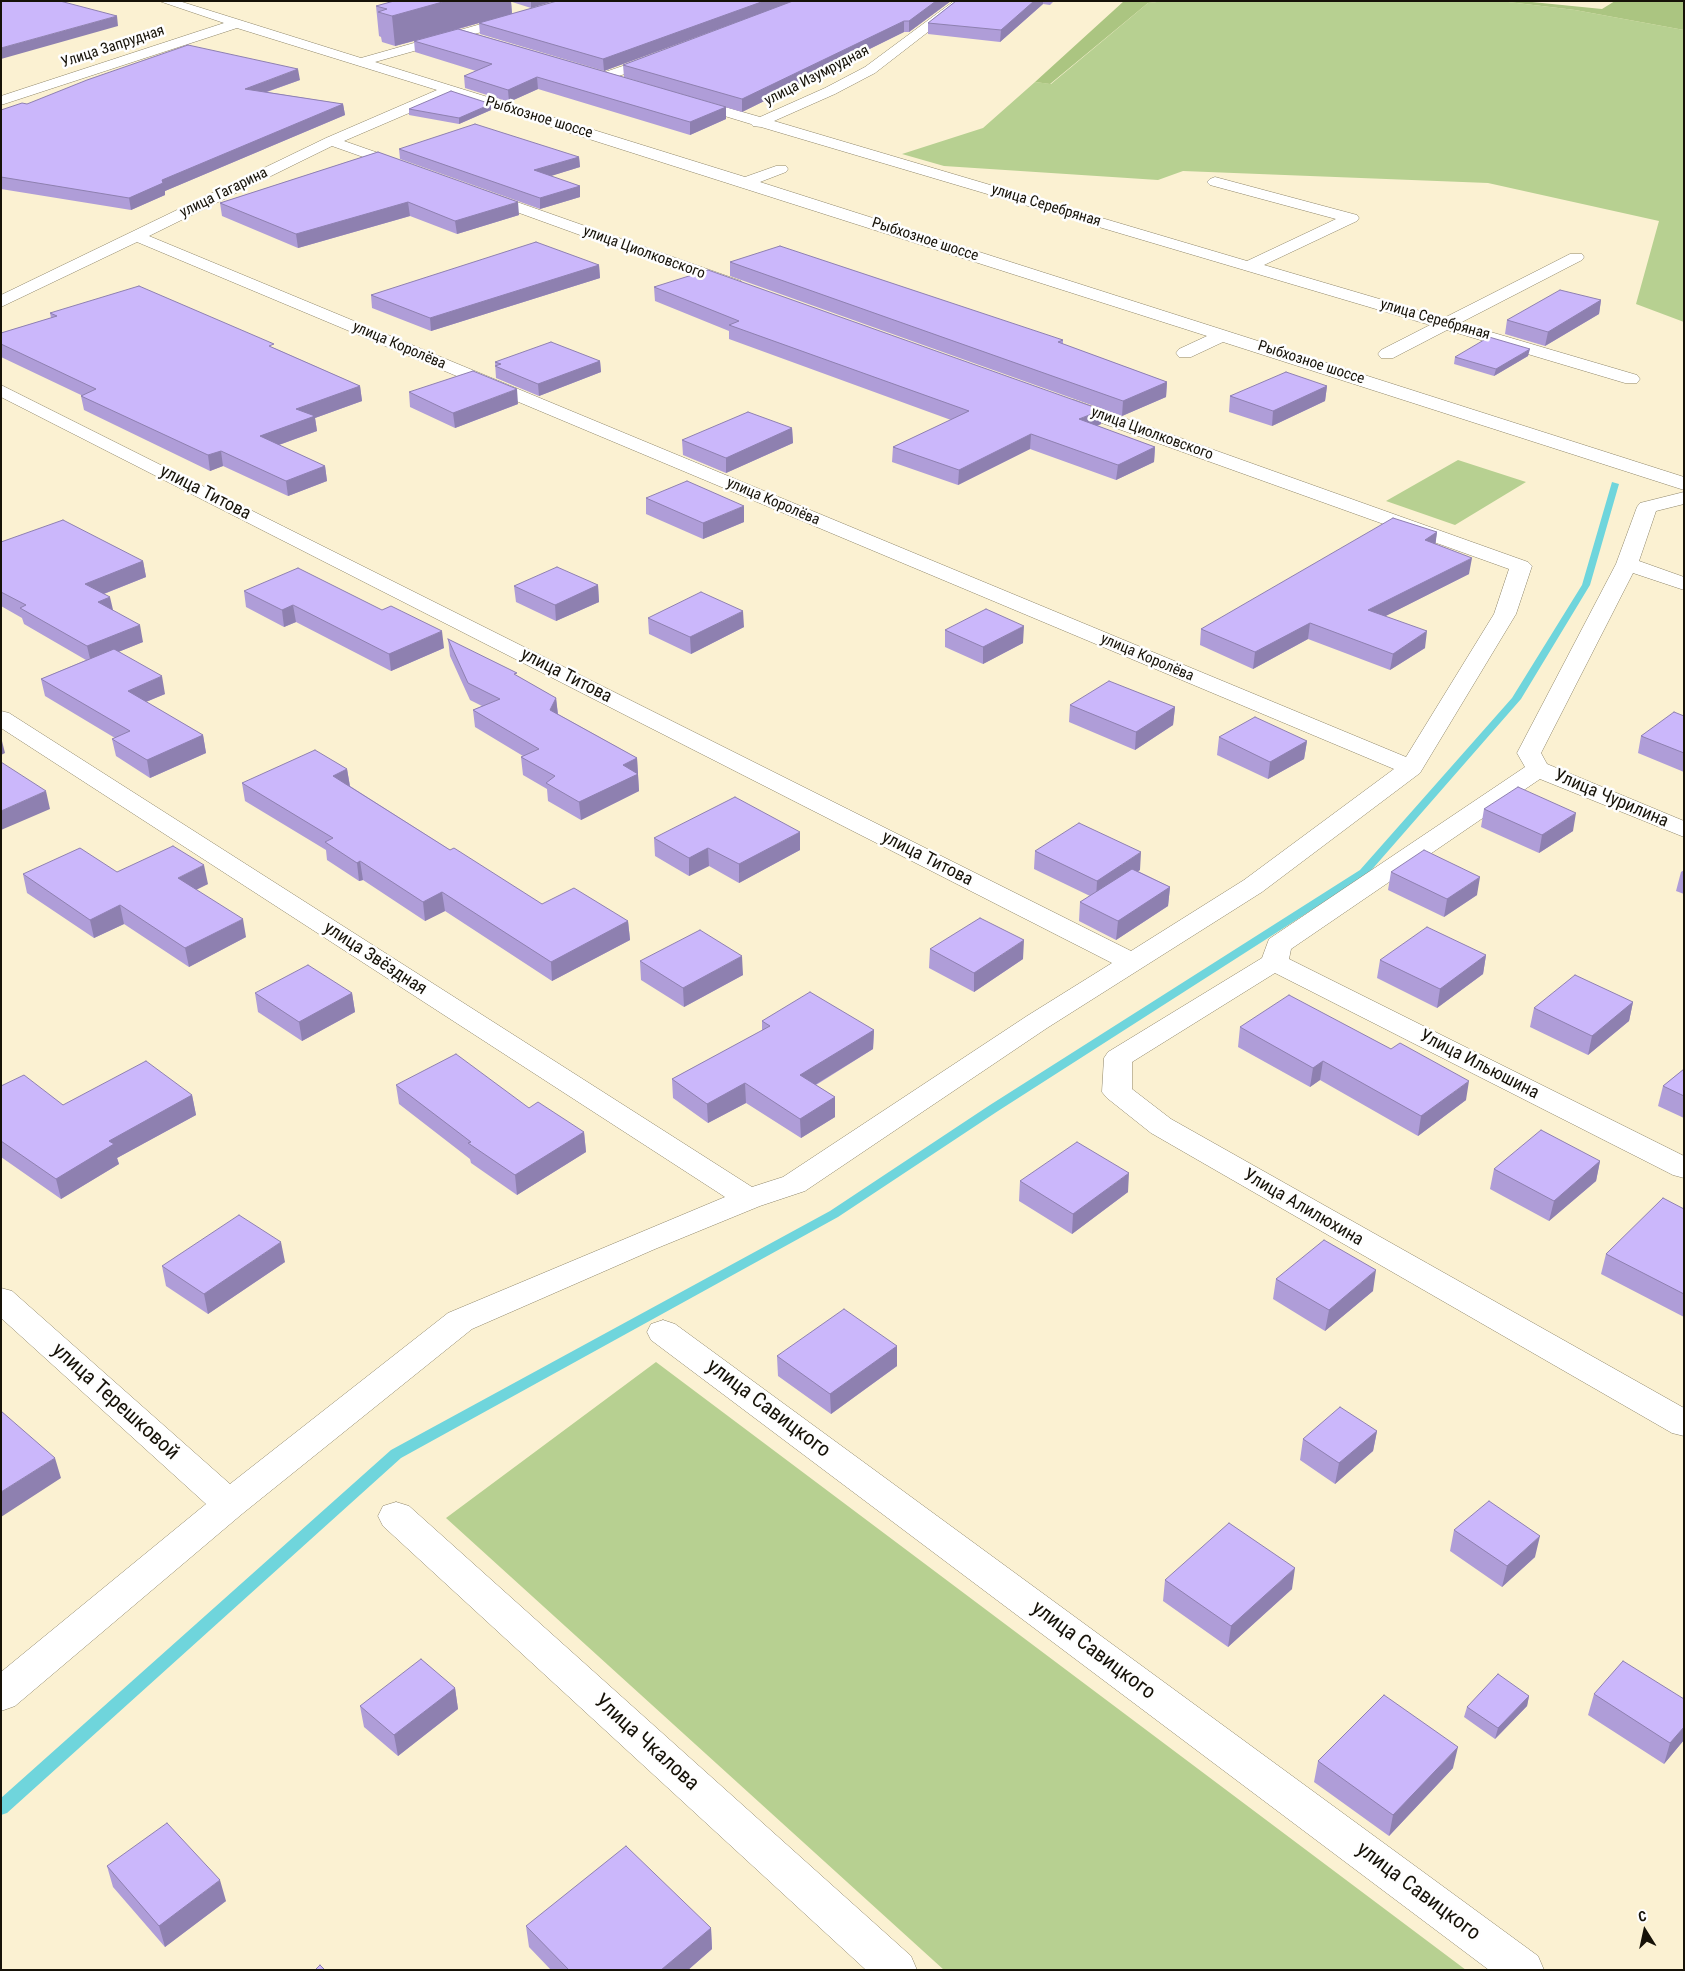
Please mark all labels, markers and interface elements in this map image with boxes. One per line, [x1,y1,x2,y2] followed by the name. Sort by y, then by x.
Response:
[59,22,167,72] street label: Улица Запрудная
[762,42,872,110] street label: улица Изумрудная
[483,93,595,143] street label: Рыбхозное шоссе
[177,164,271,222] street label: улица Гагарина
[989,181,1103,231] street label: улица Серебряная
[869,214,981,266] street label: Рыбхозное шоссе
[580,223,708,283] street label: улица Циолковского
[1378,296,1492,344] street label: улица Серебряная
[350,318,448,374] street label: улица Королёва
[1255,337,1367,389] street label: Рыбхозное шоссе
[1088,404,1216,464] street label: улица Циолковского
[156,461,254,525] street label: улица Титова
[724,474,822,530] street label: улица Королёва
[1098,630,1196,686] street label: улица Королёва
[517,644,615,708] street label: улица Титова
[1550,765,1672,833] street label: Улица Чурилина
[878,827,976,891] street label: улица Титова
[319,918,431,1000] street label: улица Звёздная
[1416,1026,1542,1104] street label: Улица Ильюшина
[1239,1165,1367,1251] street label: Улица Алилюхина
[46,1338,184,1466] street label: улица Терешковой
[701,1354,835,1464] street label: улица Савицкого
[1026,1596,1160,1706] street label: улица Савицкого
[588,1689,704,1797] street label: Улица Чкалова
[1351,1837,1485,1947] street label: улица Савицкого
[1620,1906,1670,1956] north arrow
[1637,1908,1648,1925] text: С

